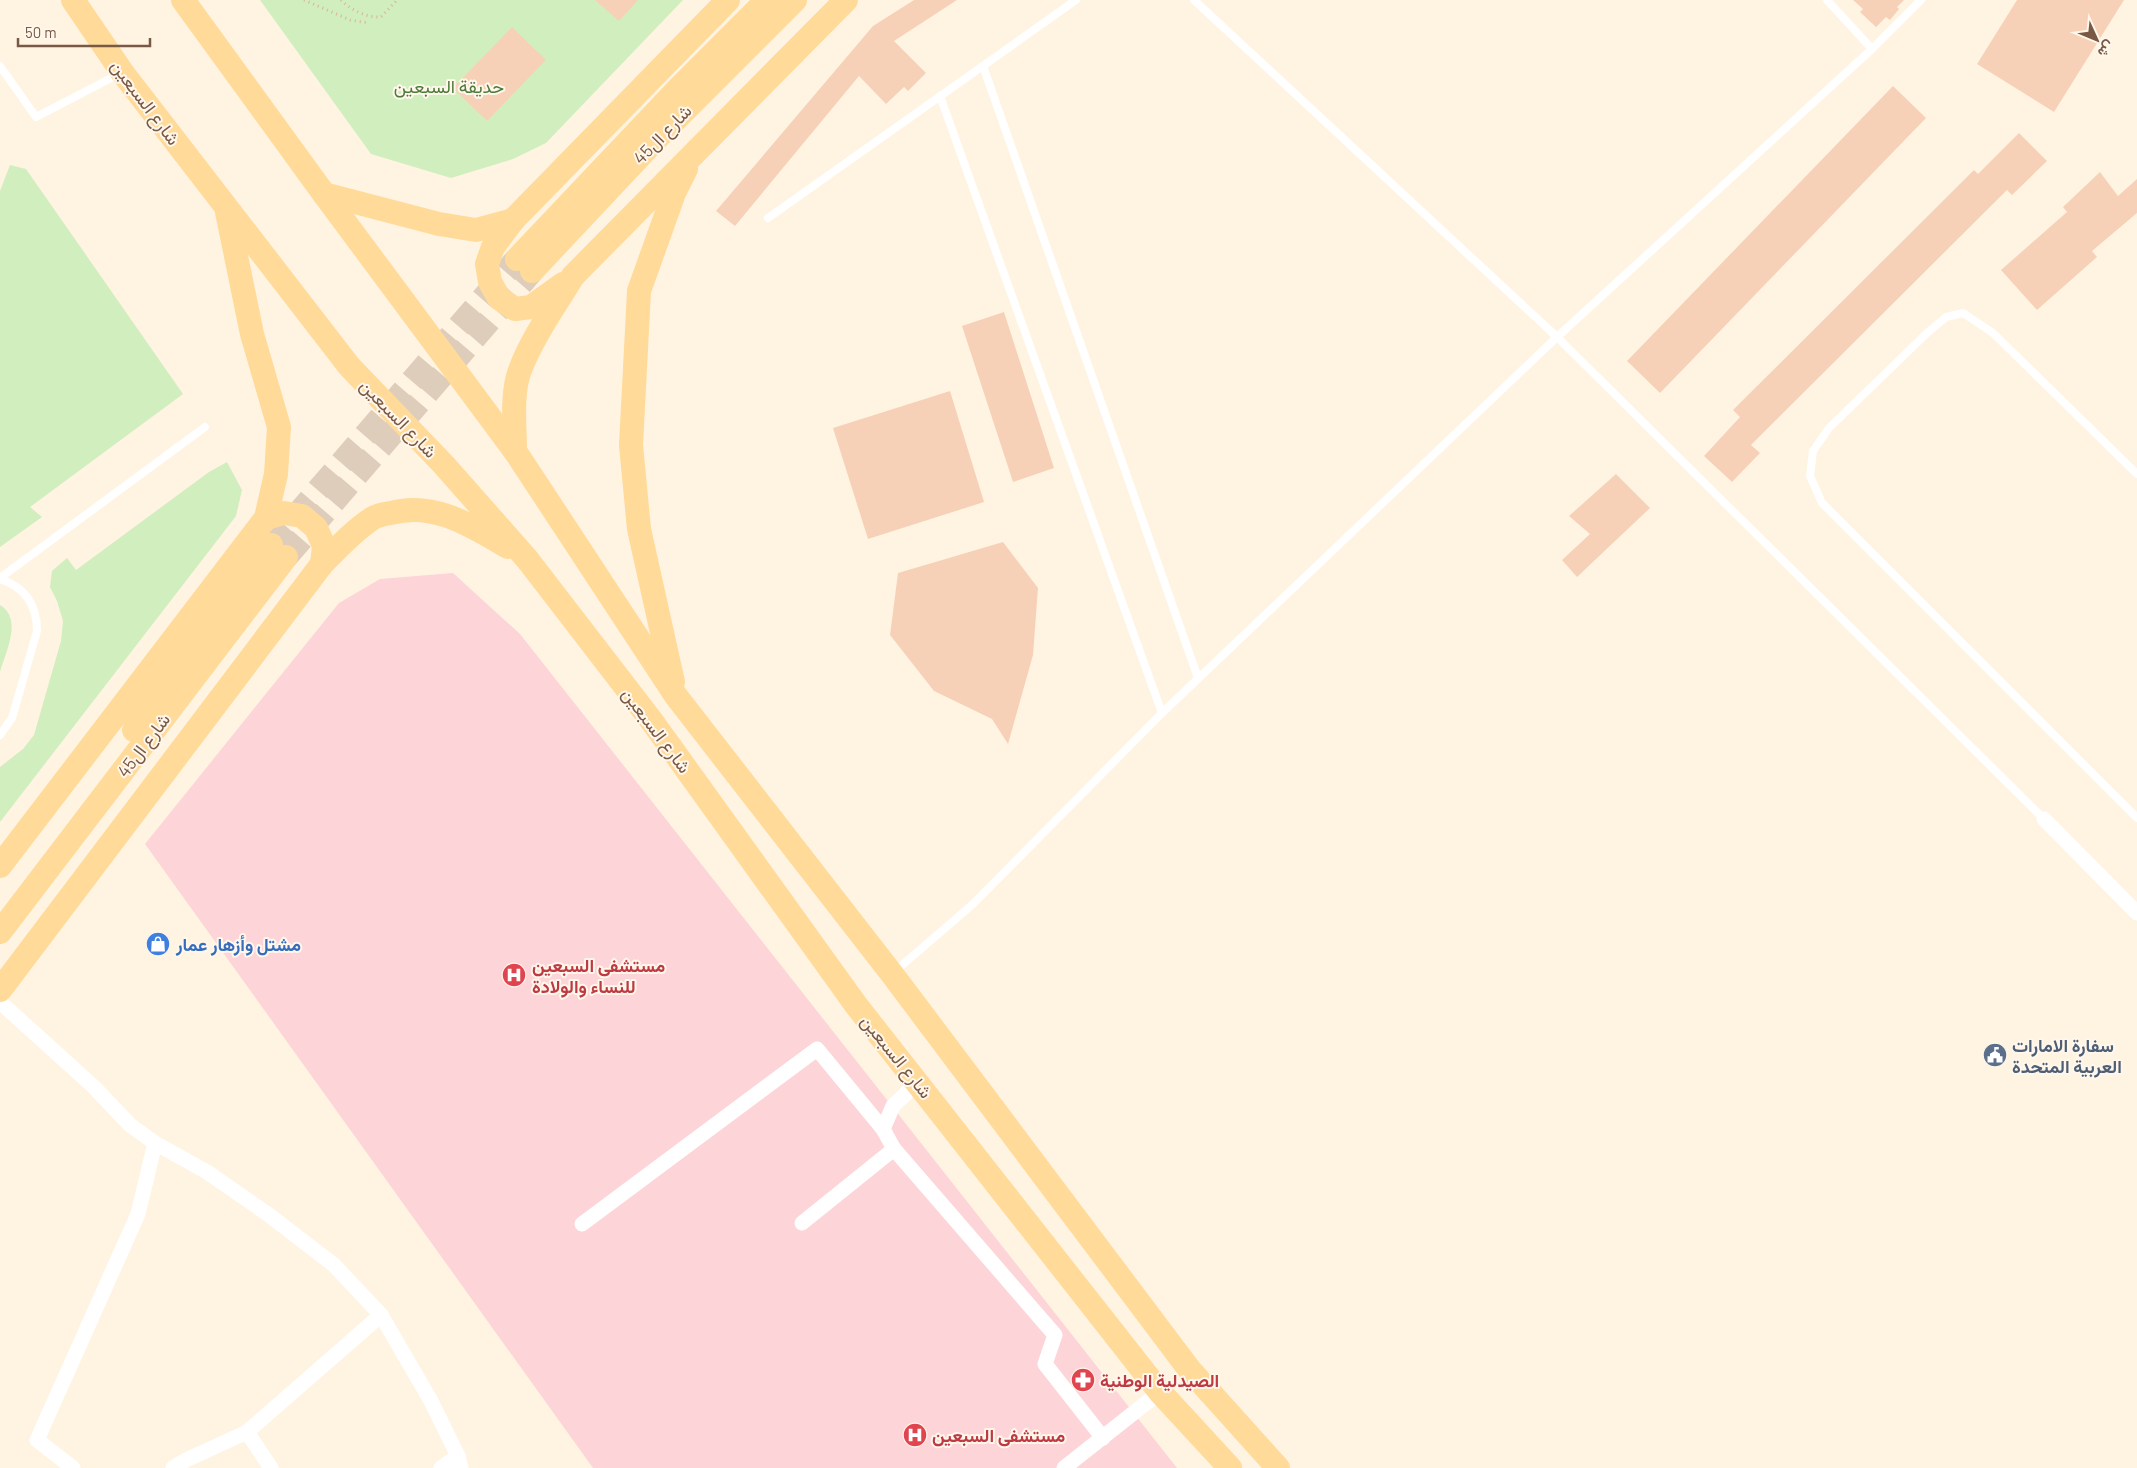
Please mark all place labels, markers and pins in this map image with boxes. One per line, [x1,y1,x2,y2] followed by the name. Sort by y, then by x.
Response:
[145,931,171,957] shop icon: مشتل وأزهار عمار
[175,933,301,956] place label: مشتل وأزهار عمار
[532,954,665,998] place label: مستشفى السبعين للنساء والولادة
[501,962,527,988] hospital icon: مستشفى السبعين للنساء والولادة
[2012,1034,2122,1078] place label: سفارة الامارات العربية المتحدة
[1982,1042,2008,1068] public building icon: سفارة الامارات العربية المتحدة
[1070,1367,1096,1393] pharmacy icon: الصيدلية الوطنية
[1100,1369,1219,1392] place label: الصيدلية الوطنية
[902,1422,928,1448] hospital icon: مستشفى السبعين
[932,1424,1065,1447] place label: مستشفى السبعين

